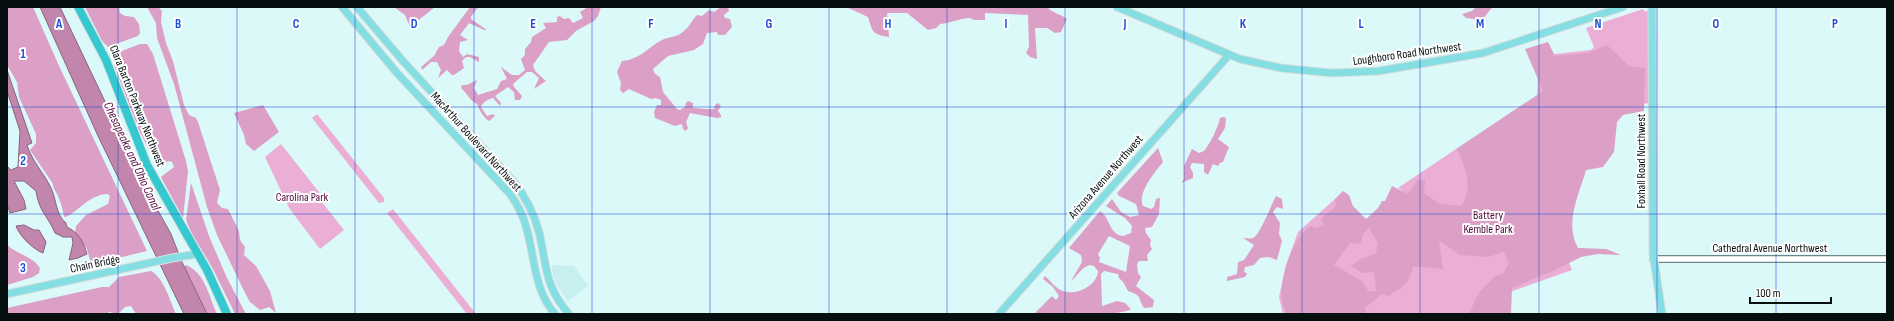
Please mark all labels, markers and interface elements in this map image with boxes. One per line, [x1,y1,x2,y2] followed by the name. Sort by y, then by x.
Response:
[55,16,63,32] text: A
[175,16,181,32] text: B
[293,16,300,32] text: C
[411,16,418,32] text: D
[530,16,536,32] text: E
[648,16,654,32] text: F
[766,16,773,32] text: G
[885,16,892,32] text: H
[1005,16,1008,32] text: I
[1123,16,1127,32] text: J
[1240,16,1247,32] text: K
[1358,16,1364,32] text: L
[1476,16,1484,32] text: M
[1595,16,1602,32] text: N
[1713,16,1720,32] text: O
[1832,16,1838,32] text: P
[1352,39,1462,69] street label: Loughboro Road Northwest
[106,43,168,169] street label: Clara Barton Parkway Northwest
[20,46,26,62] text: 1
[427,89,525,195] street label: MacArthur Boulevard Northwest
[100,99,164,213] water label: Chesapeake and Ohio Canal
[1634,113,1649,208] street label: Foxhall Road Northwest
[1065,132,1147,223] street label: Arizona Avenue Northwest
[20,153,26,169] text: 2
[276,190,329,205] park label: Carolina Park
[1463,208,1513,237] park label: Battery Kemble Park
[1712,241,1828,256] street label: Cathedral Avenue Northwest
[69,251,121,277] street label: Chain Bridge
[20,260,26,276] text: 3
[1750,279,1831,305] scale bar
[1756,286,1781,301] text: 100 m

